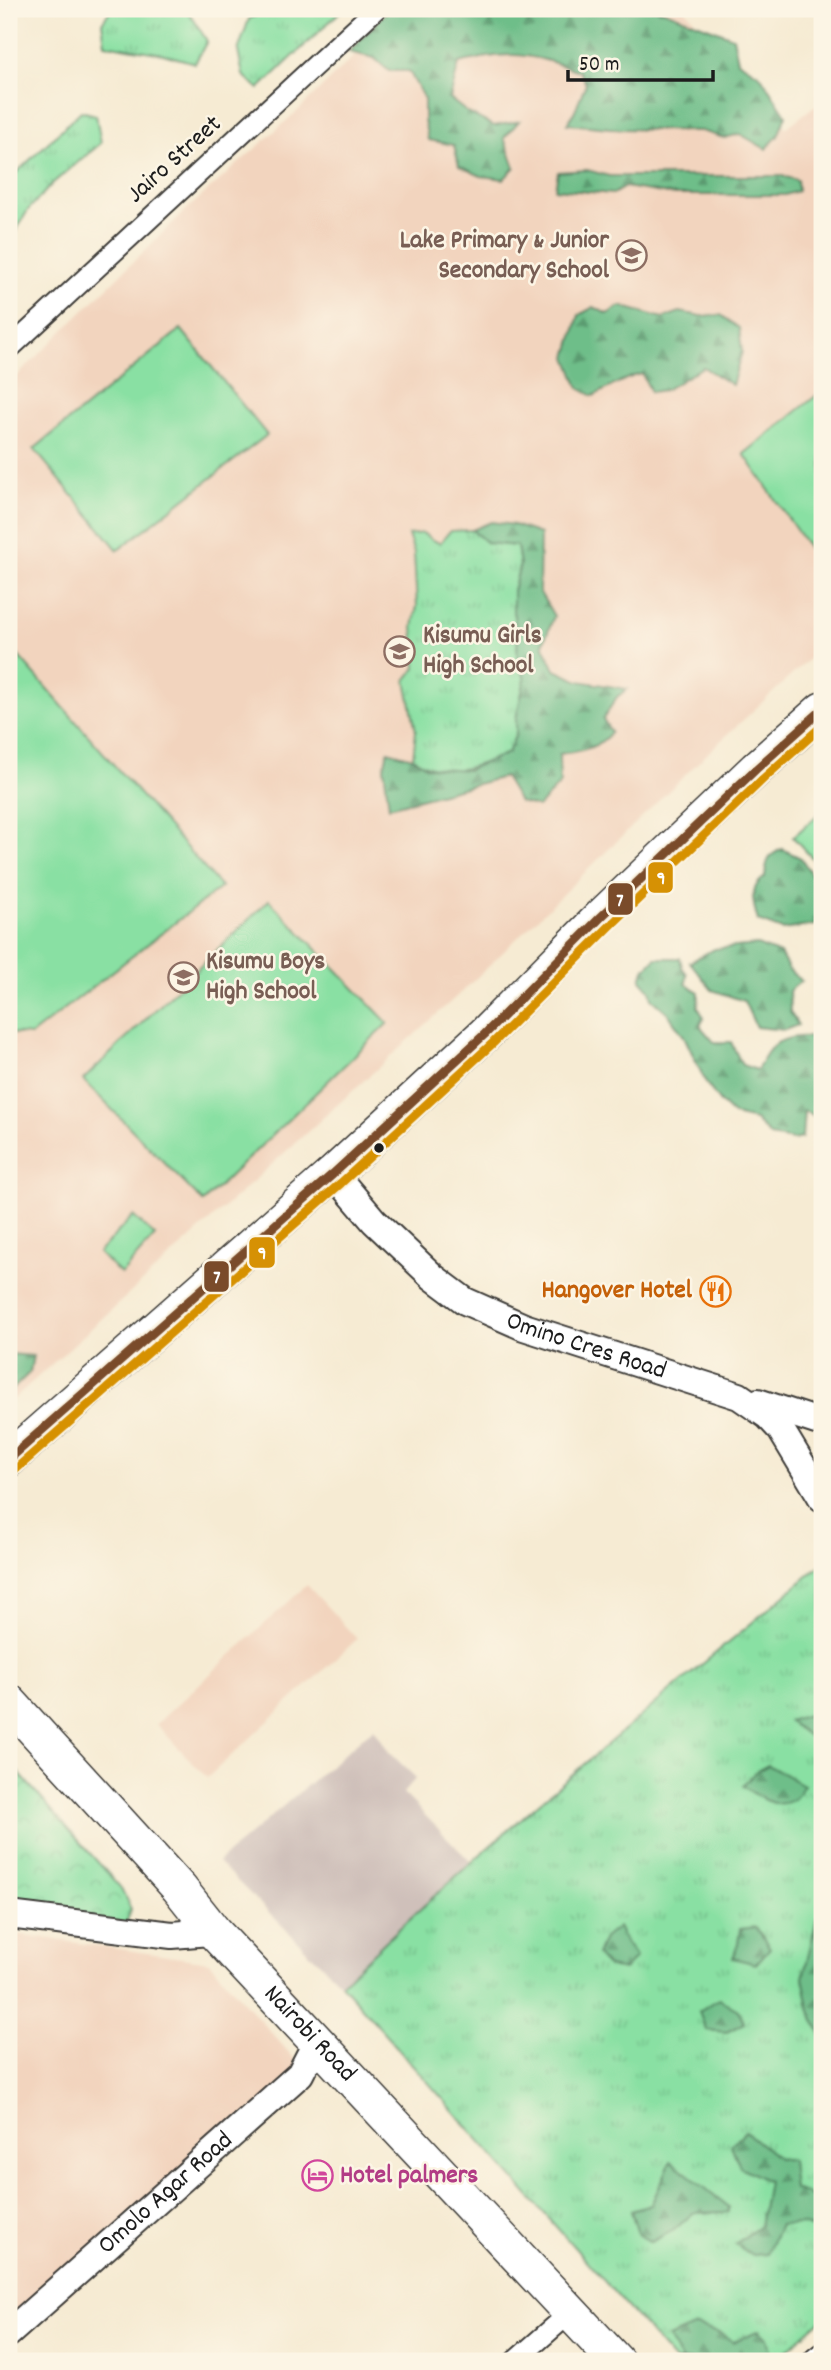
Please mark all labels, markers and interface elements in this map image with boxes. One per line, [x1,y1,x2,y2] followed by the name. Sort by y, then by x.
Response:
[568,38,714,82] scale bar
[579,51,619,81] text: 50 m
[119,107,231,213] street label: Jairo Street
[400,223,610,290] place label: Lake Primary & Junior Secondary School
[615,239,649,273] school or university icon: Lake Primary & Junior Secondary School
[423,618,542,685] place label: Kisumu Girls High School
[383,634,417,668] school or university icon: Kisumu Girls High School
[647,861,674,894] line badge: 9
[657,867,665,894] text: 9
[607,882,634,916] line badge: 7
[616,889,624,916] text: 7
[206,944,325,1011] place label: Kisumu Boys High School
[166,960,200,994] school or university icon: Kisumu Boys High School
[372,1141,386,1155] unlabelled marker
[248,1236,276,1269] line badge: 9
[258,1242,266,1269] text: 9
[203,1260,230,1293] line badge: 7
[213,1266,221,1293] text: 7
[542,1273,693,1310] place label: Hangover Hotel
[698,1274,732,1308] restaurant icon: Hangover Hotel
[500,1303,671,1390] street label: Omino Cres Road
[254,1977,365,2091] street label: Nairobi Road
[90,2123,242,2264] street label: Omolo Agar Road
[340,2158,478,2195] place label: Hotel palmers
[300,2159,334,2193] hotel icon: Hotel palmers

